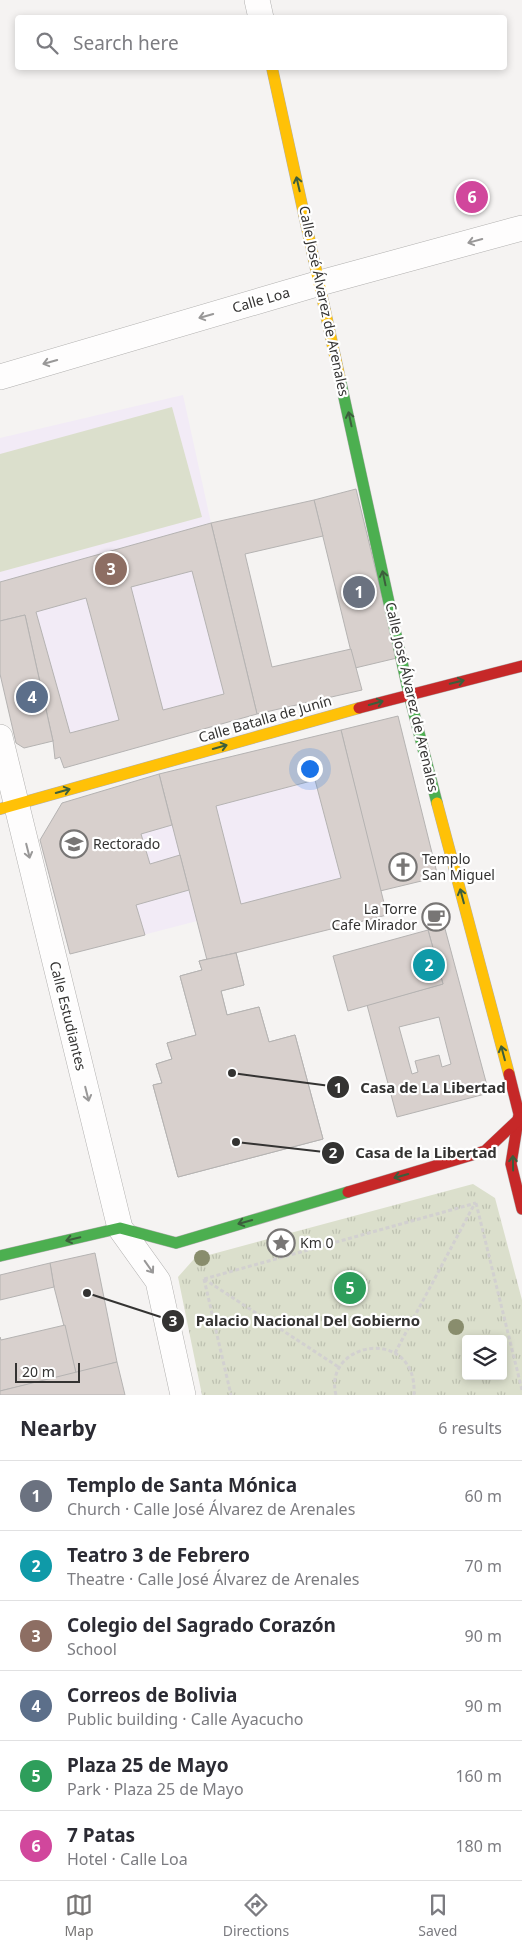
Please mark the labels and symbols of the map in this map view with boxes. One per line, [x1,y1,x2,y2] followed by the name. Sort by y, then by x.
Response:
[293,177,302,193] one-way arrow
[456,178,488,216] pin: 6
[295,204,354,398] street label: Calle José Álvarez de Arenales
[467,236,483,246] one-way arrow
[230,282,292,317] street label: Calle Loa
[199,312,215,322] one-way arrow
[43,357,59,367] one-way arrow
[345,411,354,427] one-way arrow
[95,550,127,588] pin: 3
[379,570,388,586] one-way arrow
[343,573,375,611] pin: 1
[381,600,444,794] street label: Calle José Álvarez de Arenales
[448,677,464,686] one-way arrow
[16,678,48,716] pin: 4
[196,690,334,747] street label: Calle Batalla de Junín
[368,698,384,707] one-way arrow
[211,742,227,751] one-way arrow
[297,756,323,782] your location
[55,785,71,795] one-way arrow
[59,829,89,859] school or university icon: Rectorado
[93,834,160,853] place label: Rectorado
[24,843,33,859] one-way arrow
[422,849,495,884] place label: Templo San Miguel
[388,852,418,882] church icon: Templo San Miguel
[457,889,466,905] one-way arrow
[331,899,417,934] place label: La Torre Cafe Mirador
[421,902,451,932] cafe icon: La Torre Cafe Mirador
[413,946,445,984] pin: 2
[46,959,91,1073] street label: Calle Estudiantes
[498,1046,508,1062] one-way arrow
[326,1072,516,1102] callout: Casa de La Libertad
[334,1077,342,1097] text: 1
[360,1077,506,1097] text: Casa de La Libertad
[83,1086,92,1102] one-way arrow
[320,1138,507,1168] callout: Casa de la Libertad
[329,1142,338,1162] text: 2
[355,1142,497,1162] text: Casa de la Libertad
[508,1156,517,1172] one-way arrow
[393,1172,409,1182] one-way arrow
[237,1218,253,1228] one-way arrow
[266,1228,296,1258] place icon: Km 0
[300,1233,333,1252] place label: Km 0
[65,1235,81,1244] one-way arrow
[144,1260,154,1274] one-way arrow
[334,1269,366,1307] pin: 5
[160,1306,430,1336] callout: Palacio Nacional Del Gobierno
[169,1310,177,1330] text: 3
[196,1310,420,1330] text: Palacio Nacional Del Gobierno
[15,1360,80,1383] scale bar

